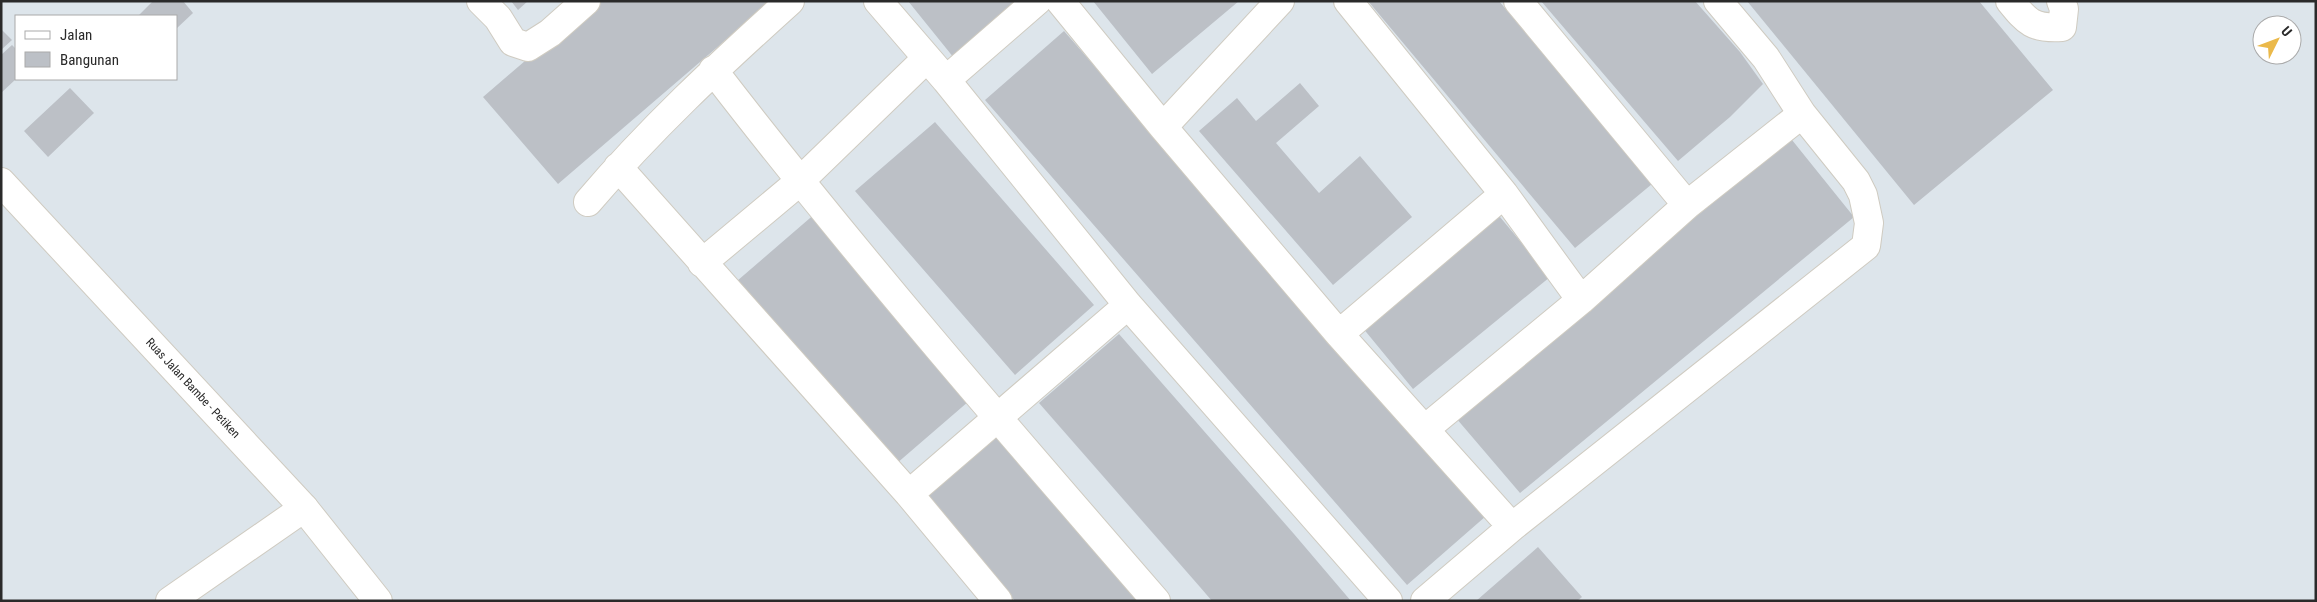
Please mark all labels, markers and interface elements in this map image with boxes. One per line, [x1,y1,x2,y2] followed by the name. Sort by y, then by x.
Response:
[15,15,178,80] legend
[2252,15,2302,65] north arrow
[2278,23,2295,40] text: U
[60,26,92,44] text: Jalan
[60,51,119,69] text: Bangunan
[143,335,243,441] street label: Ruas Jalan Bambe - Petiken

